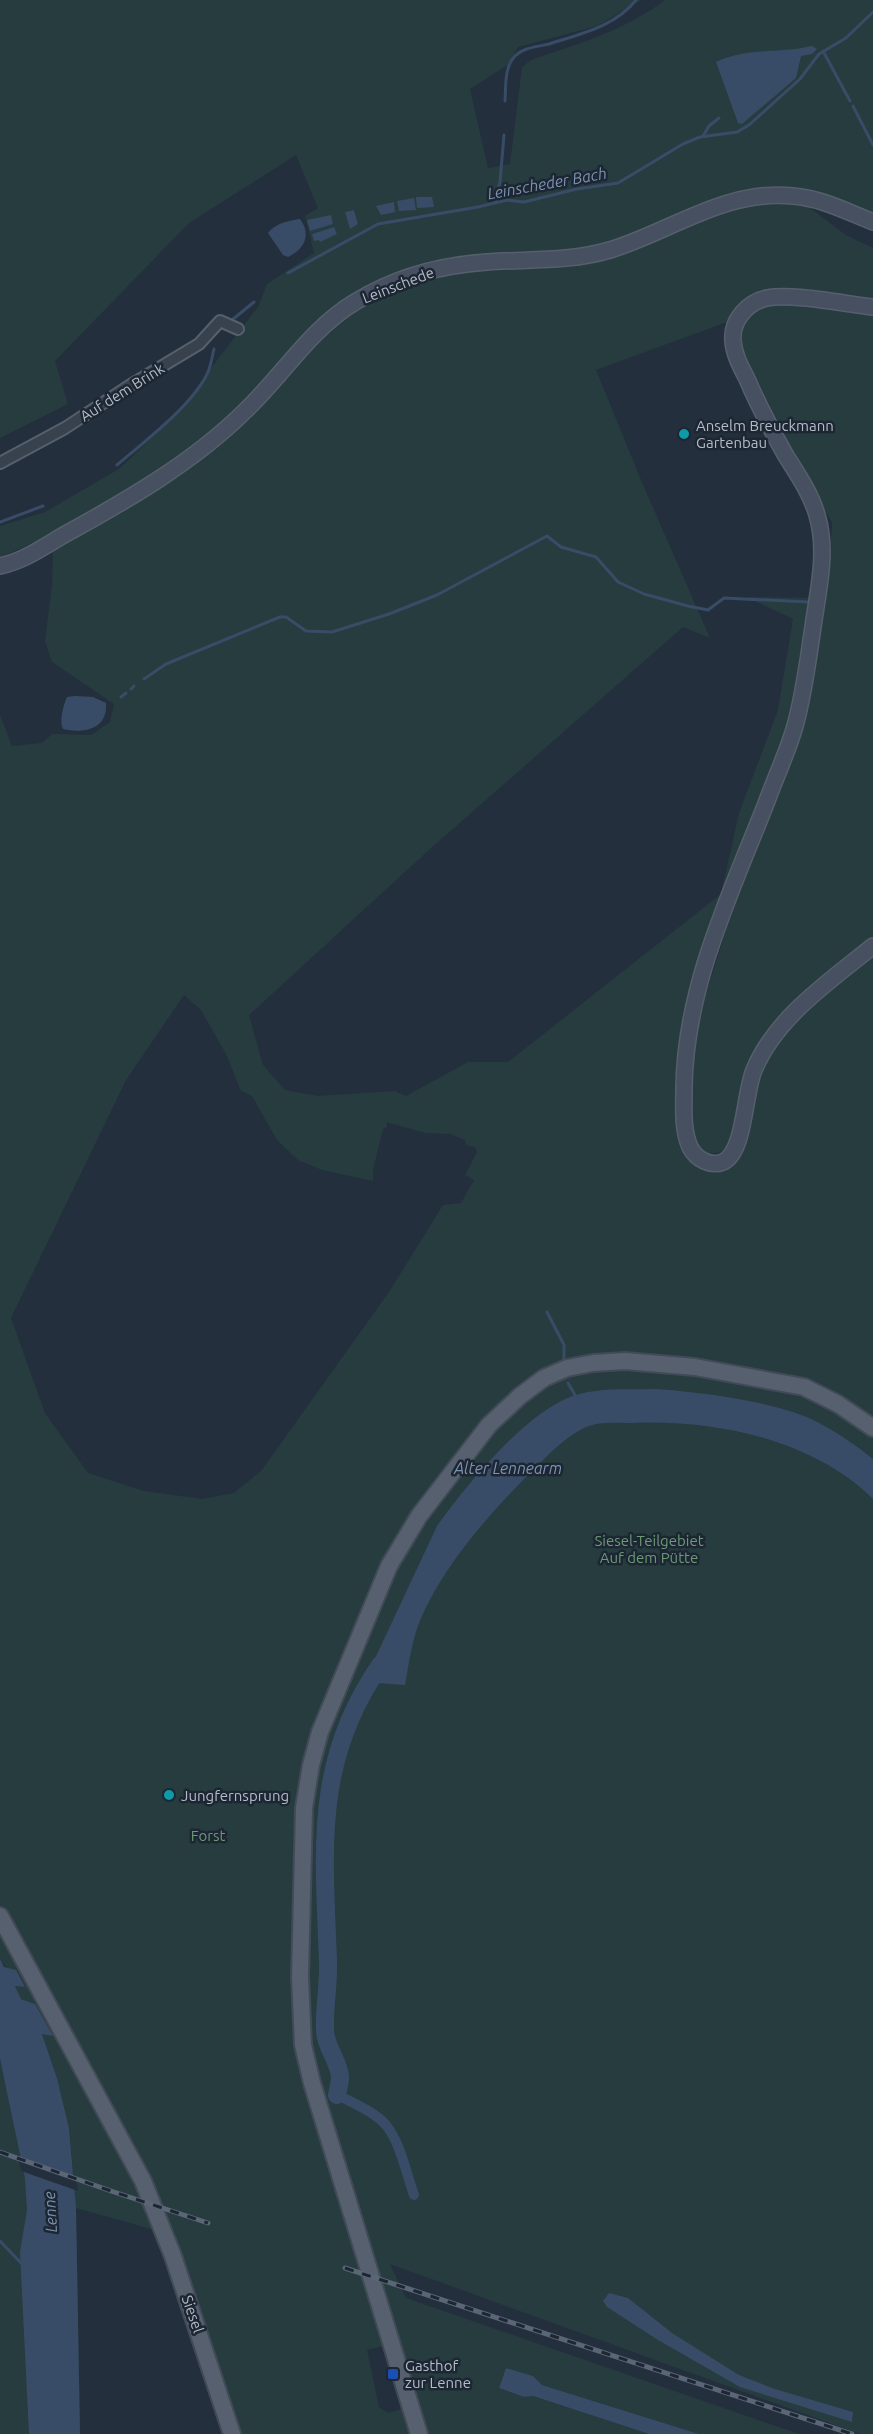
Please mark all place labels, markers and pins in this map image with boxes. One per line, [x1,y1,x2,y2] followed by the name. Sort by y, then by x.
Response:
[696,417,834,451] place label: Anselm Breuckmann Gartenbau
[677,427,691,441] marker: Anselm Breuckmann Gartenbau
[181,1787,289,1804] place label: Jungfernsprung
[162,1788,176,1802] marker: Jungfernsprung
[405,2357,471,2391] place label: Gasthof zur Lenne
[386,2367,400,2381] marker: Gasthof zur Lenne

